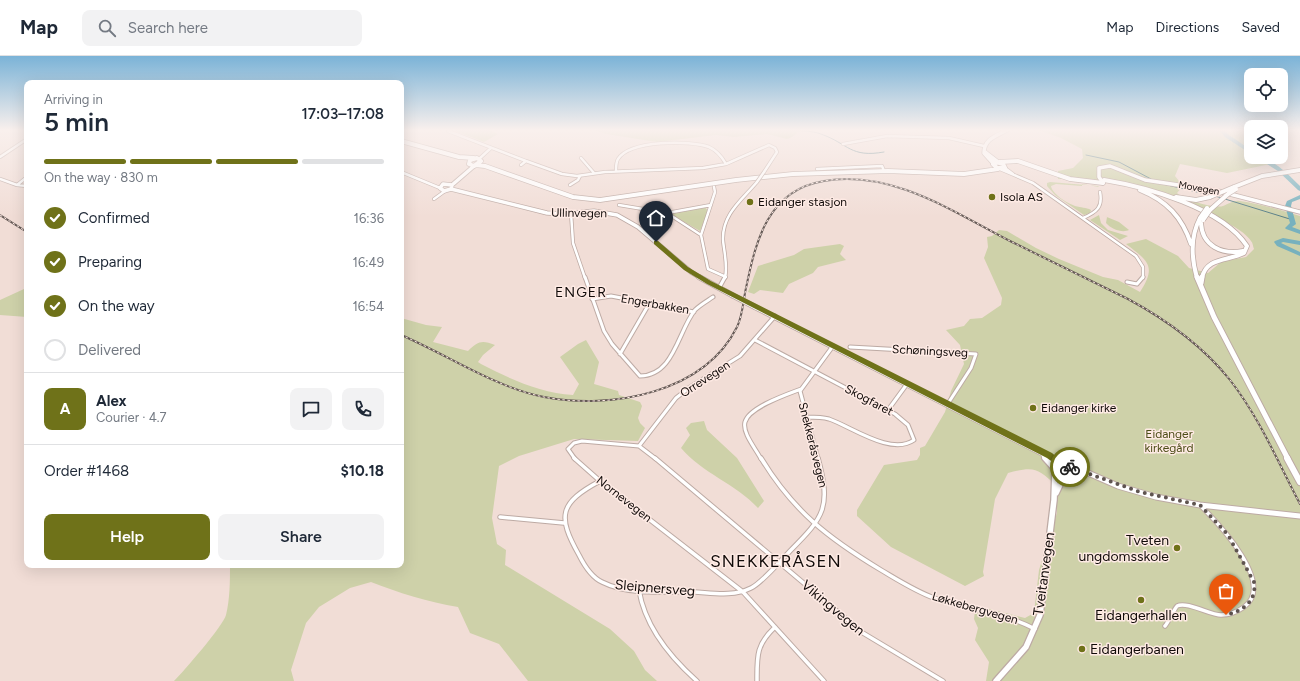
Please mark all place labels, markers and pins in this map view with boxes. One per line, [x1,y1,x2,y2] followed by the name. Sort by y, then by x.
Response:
[1000,190,1043,204] place label: Isola AS
[987,192,997,202] marker: Isola AS
[758,195,847,209] place label: Eidanger stasjon
[745,197,755,207] marker: Eidanger stasjon
[639,201,673,242] pin
[1041,401,1117,415] place label: Eidanger kirke
[1028,403,1038,413] marker: Eidanger kirke
[1078,532,1169,565] place label: Tveten ungdomsskole
[1172,543,1182,553] marker: Tveten ungdomsskole
[1209,574,1243,615] pin
[1136,595,1146,605] marker: Eidangerhallen
[1095,607,1187,624] place label: Eidangerhallen
[1090,641,1184,658] place label: Eidangerbanen
[1077,644,1087,654] marker: Eidangerbanen

